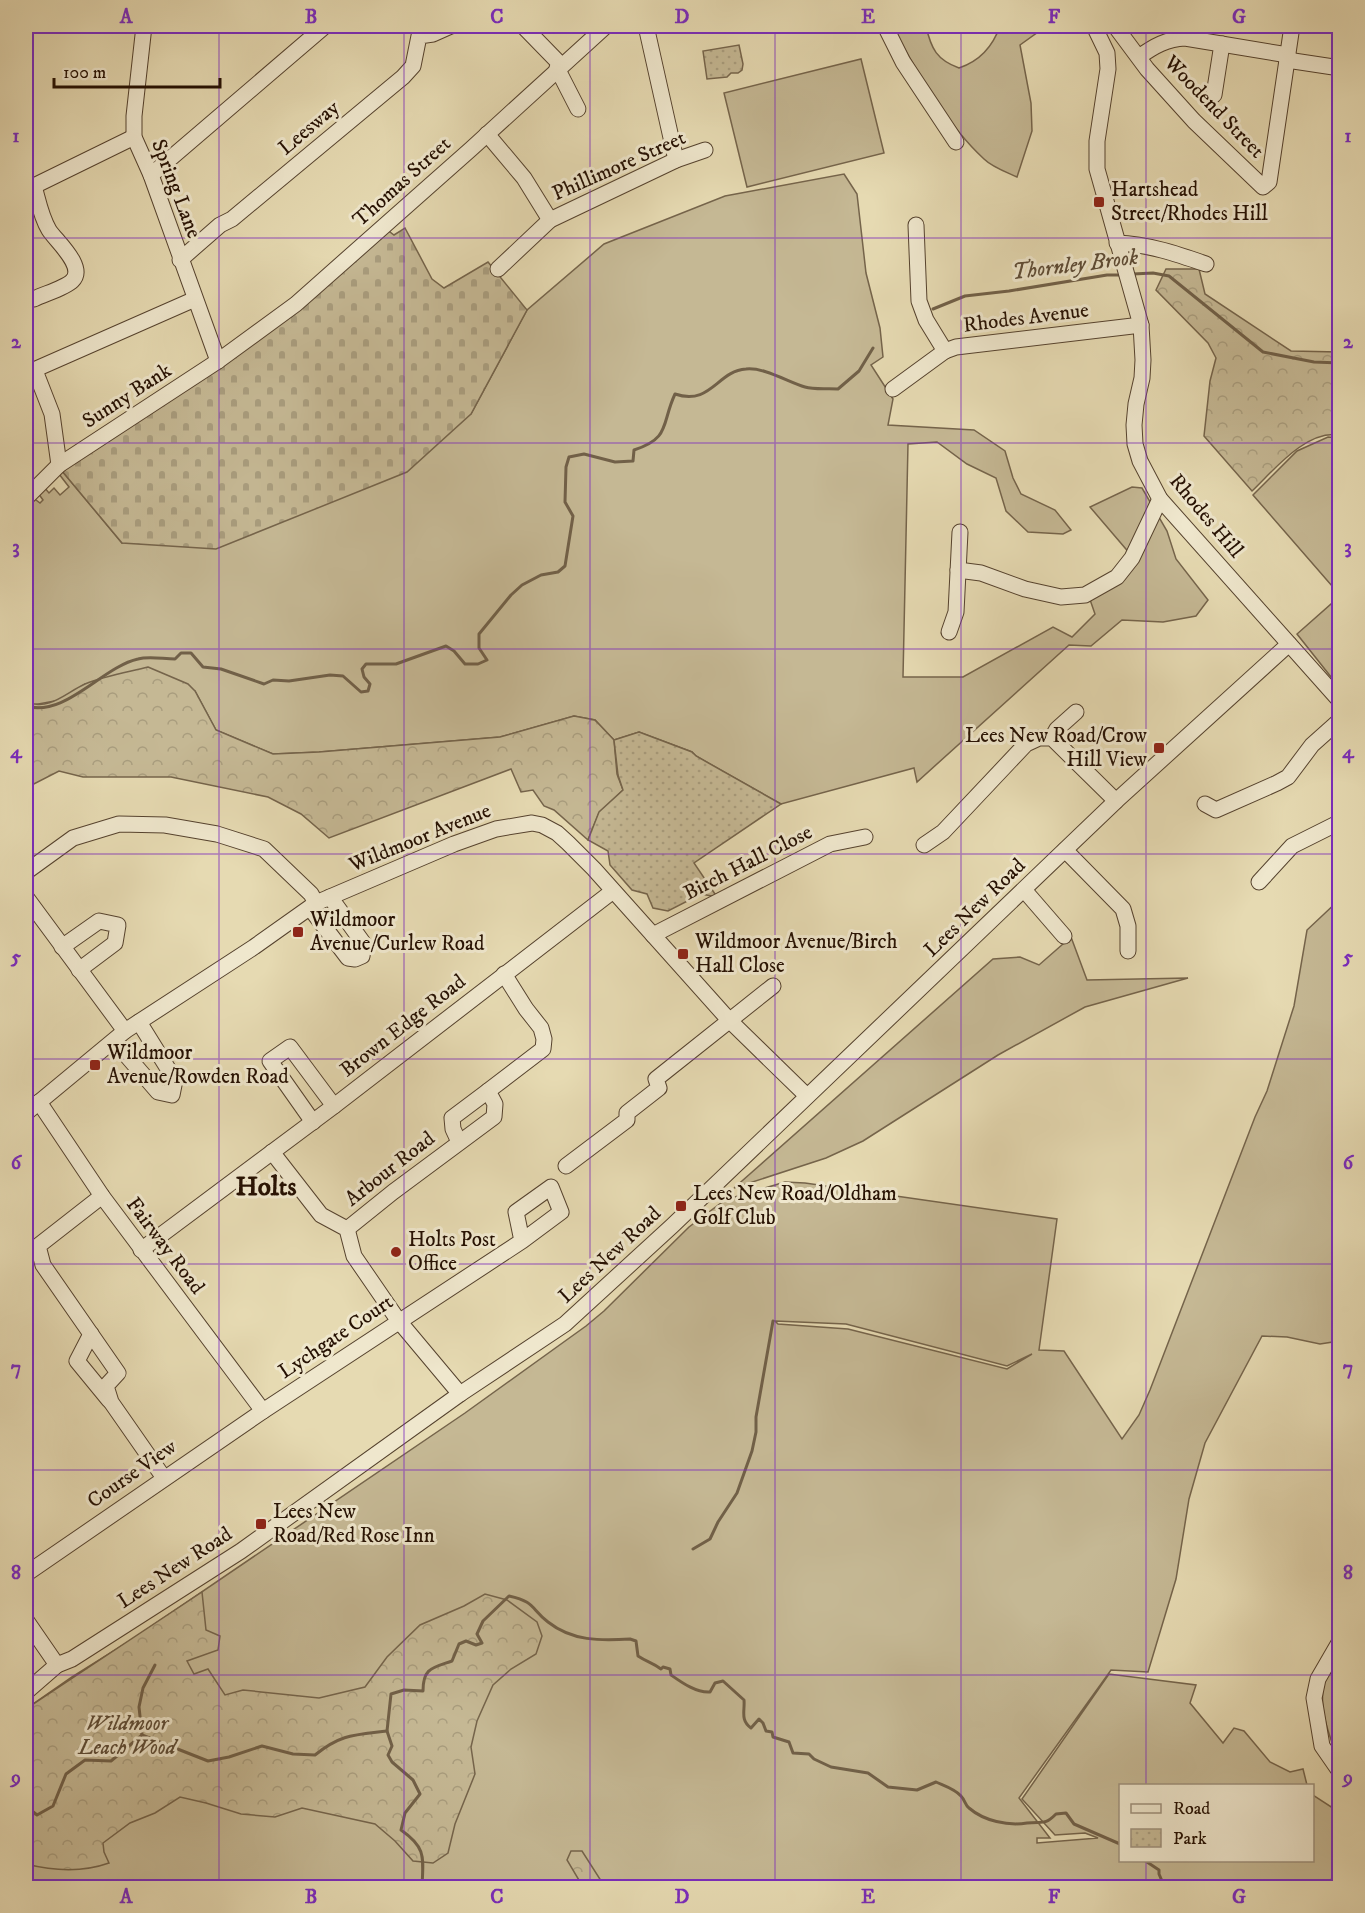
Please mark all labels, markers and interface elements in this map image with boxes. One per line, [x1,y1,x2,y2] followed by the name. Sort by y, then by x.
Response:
[119,5,134,30] text: A
[305,5,317,30] text: B
[490,5,504,30] text: C
[675,5,690,30] text: D
[861,5,875,30] text: E
[1048,5,1061,30] text: F
[1232,5,1246,30] text: G
[1158,49,1270,164] street label: Woodend Street
[54,51,220,89] scale bar
[63,62,106,84] text: 100 m
[273,94,346,161] street label: Leesway
[12,124,20,149] text: 1
[1344,124,1352,149] text: 1
[548,125,690,207] street label: Phillimore Street
[348,131,457,233] street label: Thomas Street
[145,136,207,243] street label: Spring Lane
[1111,177,1269,227] place label: Hartshead Street/Rhodes Hill
[1092,195,1106,209] marker: Hartshead Street/Rhodes Hill
[1010,244,1140,286] water label: Thornley Brook
[962,297,1091,339] street label: Rhodes Avenue
[11,330,22,355] text: 2
[1343,330,1354,355] text: 2
[78,357,177,434] street label: Sunny Bank
[1163,469,1249,564] street label: Rhodes Hill
[12,535,20,560] text: 3
[1344,535,1352,560] text: 3
[965,723,1148,773] place label: Lees New Road/Crow Hill View
[10,740,23,765] text: 4
[1342,740,1355,765] text: 4
[1152,741,1166,755] marker: Lees New Road/Crow Hill View
[345,798,495,879] street label: Wildmoor Avenue
[679,819,817,907] street label: Birch Hall Close
[919,853,1032,963] street label: Lees New Road
[309,907,485,957] place label: Wildmoor Avenue/Curlew Road
[291,925,305,939] marker: Wildmoor Avenue/Curlew Road
[694,929,897,979] place label: Wildmoor Avenue/Birch Hall Close
[10,945,21,970] text: 5
[1342,945,1353,970] text: 5
[676,947,690,961] marker: Wildmoor Avenue/Birch Hall Close
[335,969,471,1083] street label: Brown Edge Road
[106,1040,289,1090] place label: Wildmoor Avenue/Rowden Road
[88,1058,102,1072] marker: Wildmoor Avenue/Rowden Road
[340,1125,441,1212] street label: Arbour Road
[11,1151,23,1176] text: 6
[1343,1151,1355,1176] text: 6
[236,1170,296,1204] district label: Holts
[693,1181,897,1231] place label: Lees New Road/Oldham Golf Club
[120,1192,210,1300] street label: Fairway Road
[674,1199,688,1213] marker: Lees New Road/Oldham Golf Club
[553,1200,667,1309] street label: Lees New Road
[408,1227,496,1277] place label: Holts Post Office
[389,1245,403,1259] marker: Holts Post Office
[274,1289,399,1385] street label: Lychgate Court
[11,1356,21,1381] text: 7
[1343,1356,1353,1381] text: 7
[82,1433,182,1514] street label: Course View
[273,1499,435,1549] place label: Lees New Road/Red Rose Inn
[254,1517,268,1531] marker: Lees New Road/Red Rose Inn
[113,1521,237,1615] street label: Lees New Road
[11,1561,21,1586] text: 8
[1343,1561,1353,1586] text: 8
[77,1711,179,1761] park label: Wildmoor Leach Wood
[9,1766,21,1791] text: 9
[1341,1766,1353,1791] text: 9
[1119,1784,1314,1862] legend
[1173,1798,1210,1820] text: Road
[1173,1828,1207,1850] text: Park
[119,1885,134,1910] text: A
[305,1885,317,1910] text: B
[490,1885,504,1910] text: C
[675,1885,690,1910] text: D
[861,1885,875,1910] text: E
[1048,1885,1061,1910] text: F
[1232,1885,1246,1910] text: G

